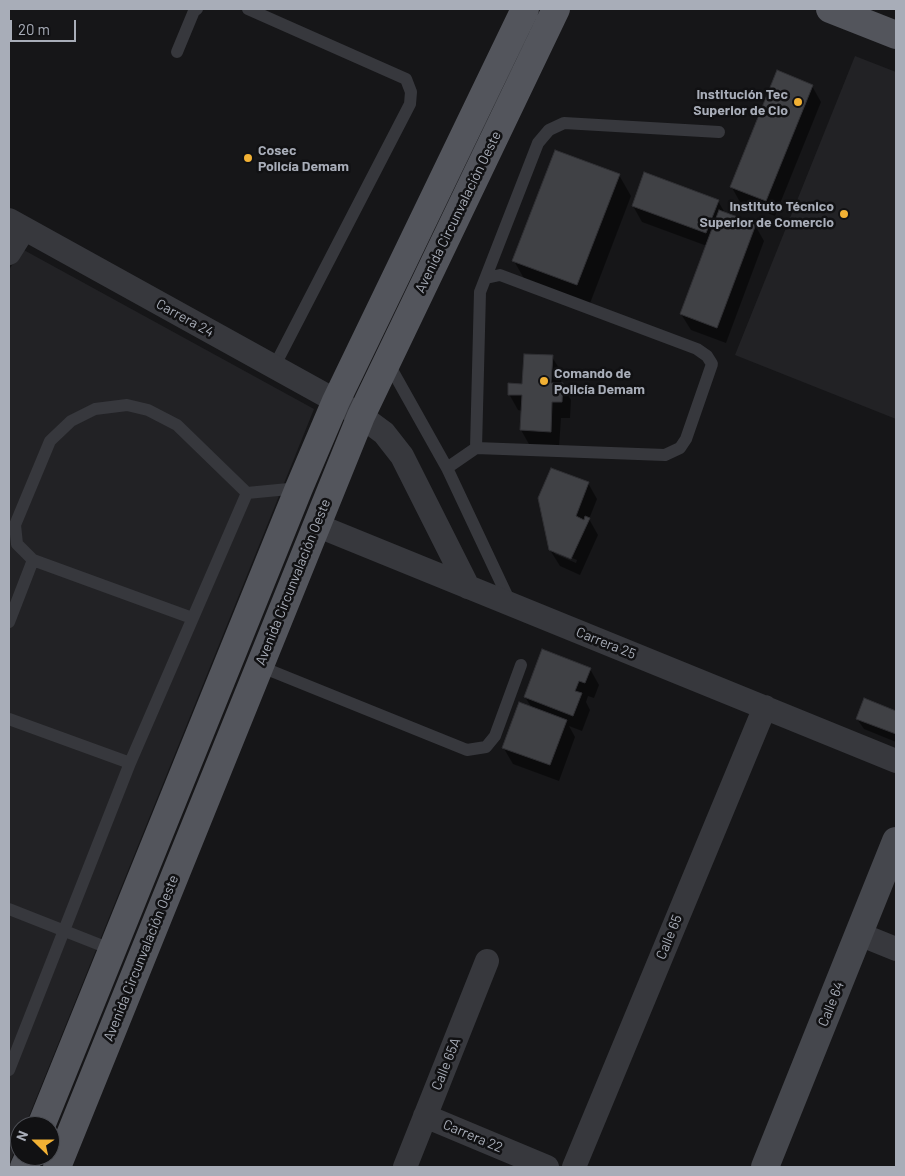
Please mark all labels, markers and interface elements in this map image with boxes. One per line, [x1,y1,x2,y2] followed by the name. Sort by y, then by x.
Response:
[12,10,79,42] scale bar
[18,20,50,38] text: 20 m
[693,86,788,118] place label: Institución Tec Superior de Cio
[792,96,804,108] marker: Institución Tec Superior de Cio
[411,128,505,296] street label: Avenida Circunvalación Oeste
[258,142,349,174] place label: Cosec Policía Demam
[242,152,254,164] marker: Cosec Policía Demam
[700,198,834,230] place label: Instituto Técnico Superior de Comercio
[838,208,850,220] marker: Instituto Técnico Superior de Comercio
[153,295,217,341] street label: Carrera 24
[554,365,645,398] place label: Comando de Policía Demam
[538,375,550,387] marker: Comando de Policía Demam
[252,496,334,668] street label: Avenida Circunvalación Oeste
[574,623,638,663] street label: Carrera 25
[100,872,182,1044] street label: Avenida Circunvalación Oeste
[652,912,686,962] street label: Calle 65
[814,979,848,1029] street label: Calle 64
[428,1035,464,1093] street label: Calle 65A
[10,1116,60,1166] north arrow
[441,1116,505,1156] street label: Carrera 22
[12,1128,31,1143] text: N

